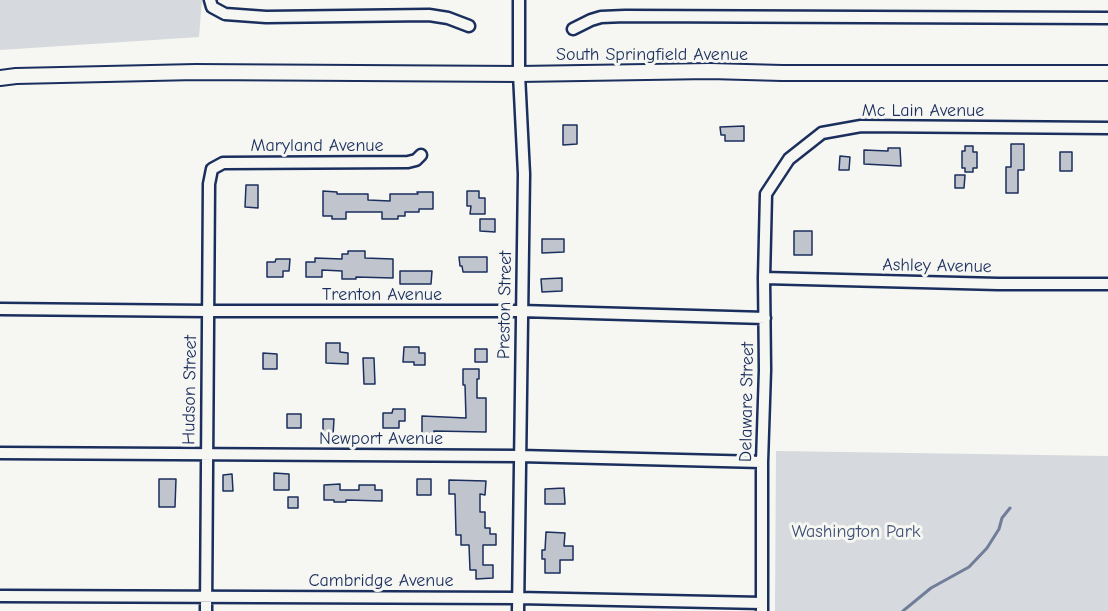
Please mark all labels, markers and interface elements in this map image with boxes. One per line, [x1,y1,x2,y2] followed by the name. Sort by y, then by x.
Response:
[556,44,748,66] street label: South Springfield Avenue
[862,100,984,122] street label: Mc Lain Avenue
[250,135,384,157] street label: Maryland Avenue
[493,251,517,359] street label: Preston Street
[882,254,992,278] street label: Ashley Avenue
[322,284,442,306] street label: Trenton Avenue
[178,335,202,445] street label: Hudson Street
[735,342,759,462] street label: Delaware Street
[319,428,443,450] street label: Newport Avenue
[792,521,920,543] park label: Washington Park
[308,570,454,592] street label: Cambridge Avenue

